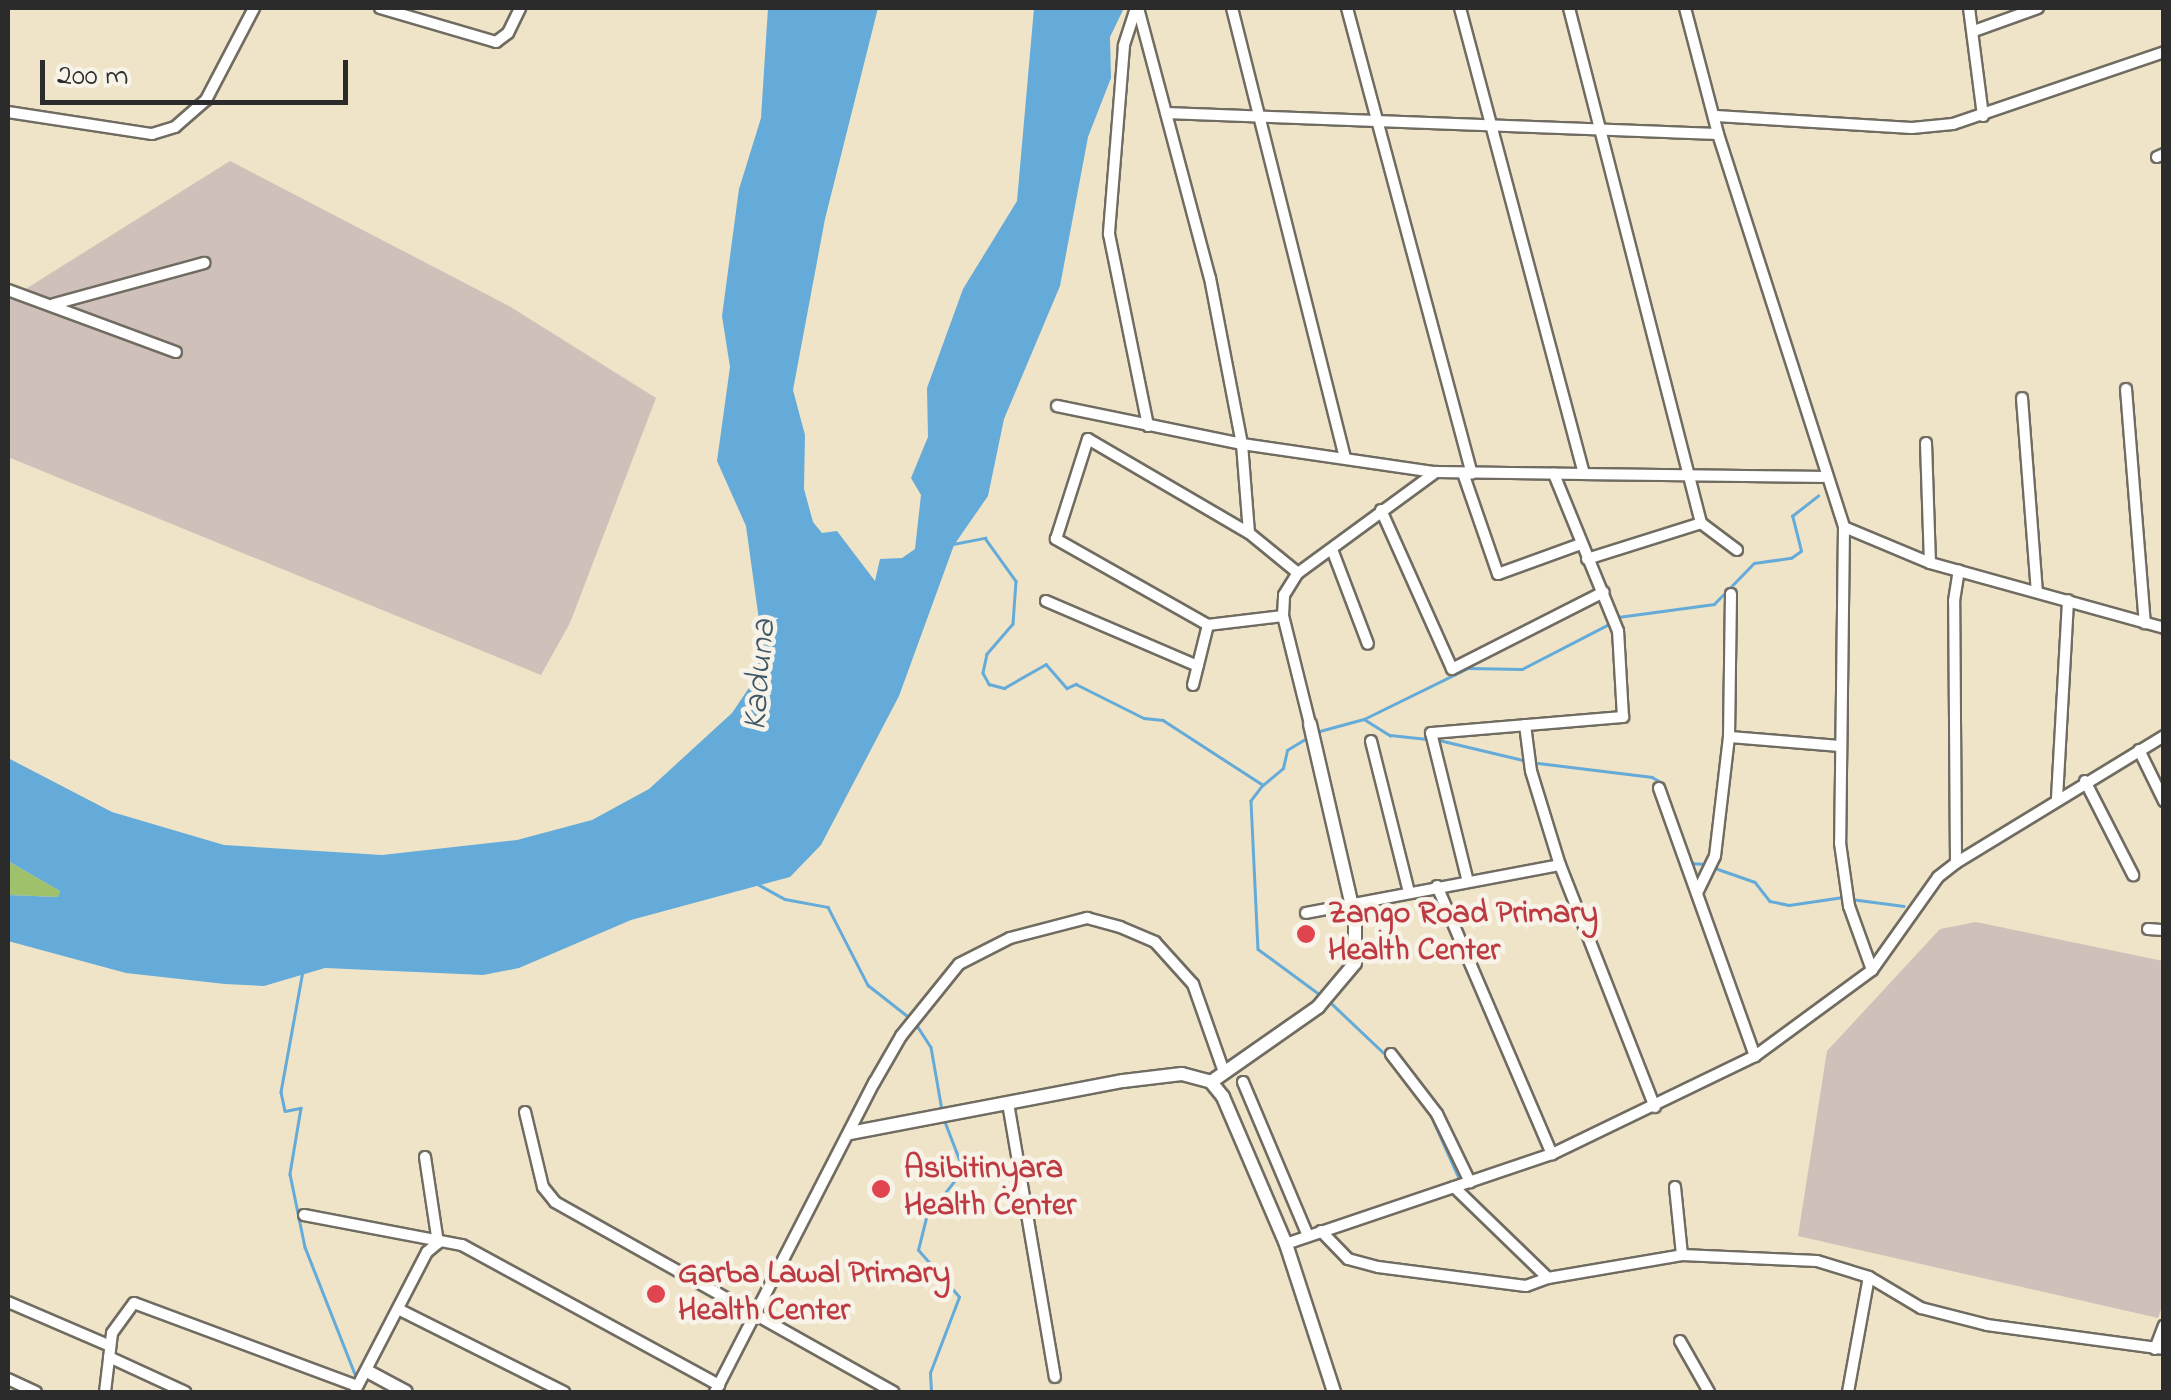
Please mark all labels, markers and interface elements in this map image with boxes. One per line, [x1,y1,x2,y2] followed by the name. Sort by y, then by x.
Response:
[45,40,352,102] scale bar
[57,55,129,99] text: 200 m
[735,618,787,732] water label: Kaduna
[1328,897,1598,972] place label: Zango Road Primary Health Center
[1293,921,1319,947] marker: Zango Road Primary Health Center
[904,1152,1076,1227] place label: Asibitinyara Health Center
[868,1176,894,1202] marker: Asibitinyara Health Center
[678,1257,950,1332] place label: Garba Lawal Primary Health Center
[643,1281,669,1307] marker: Garba Lawal Primary Health Center

